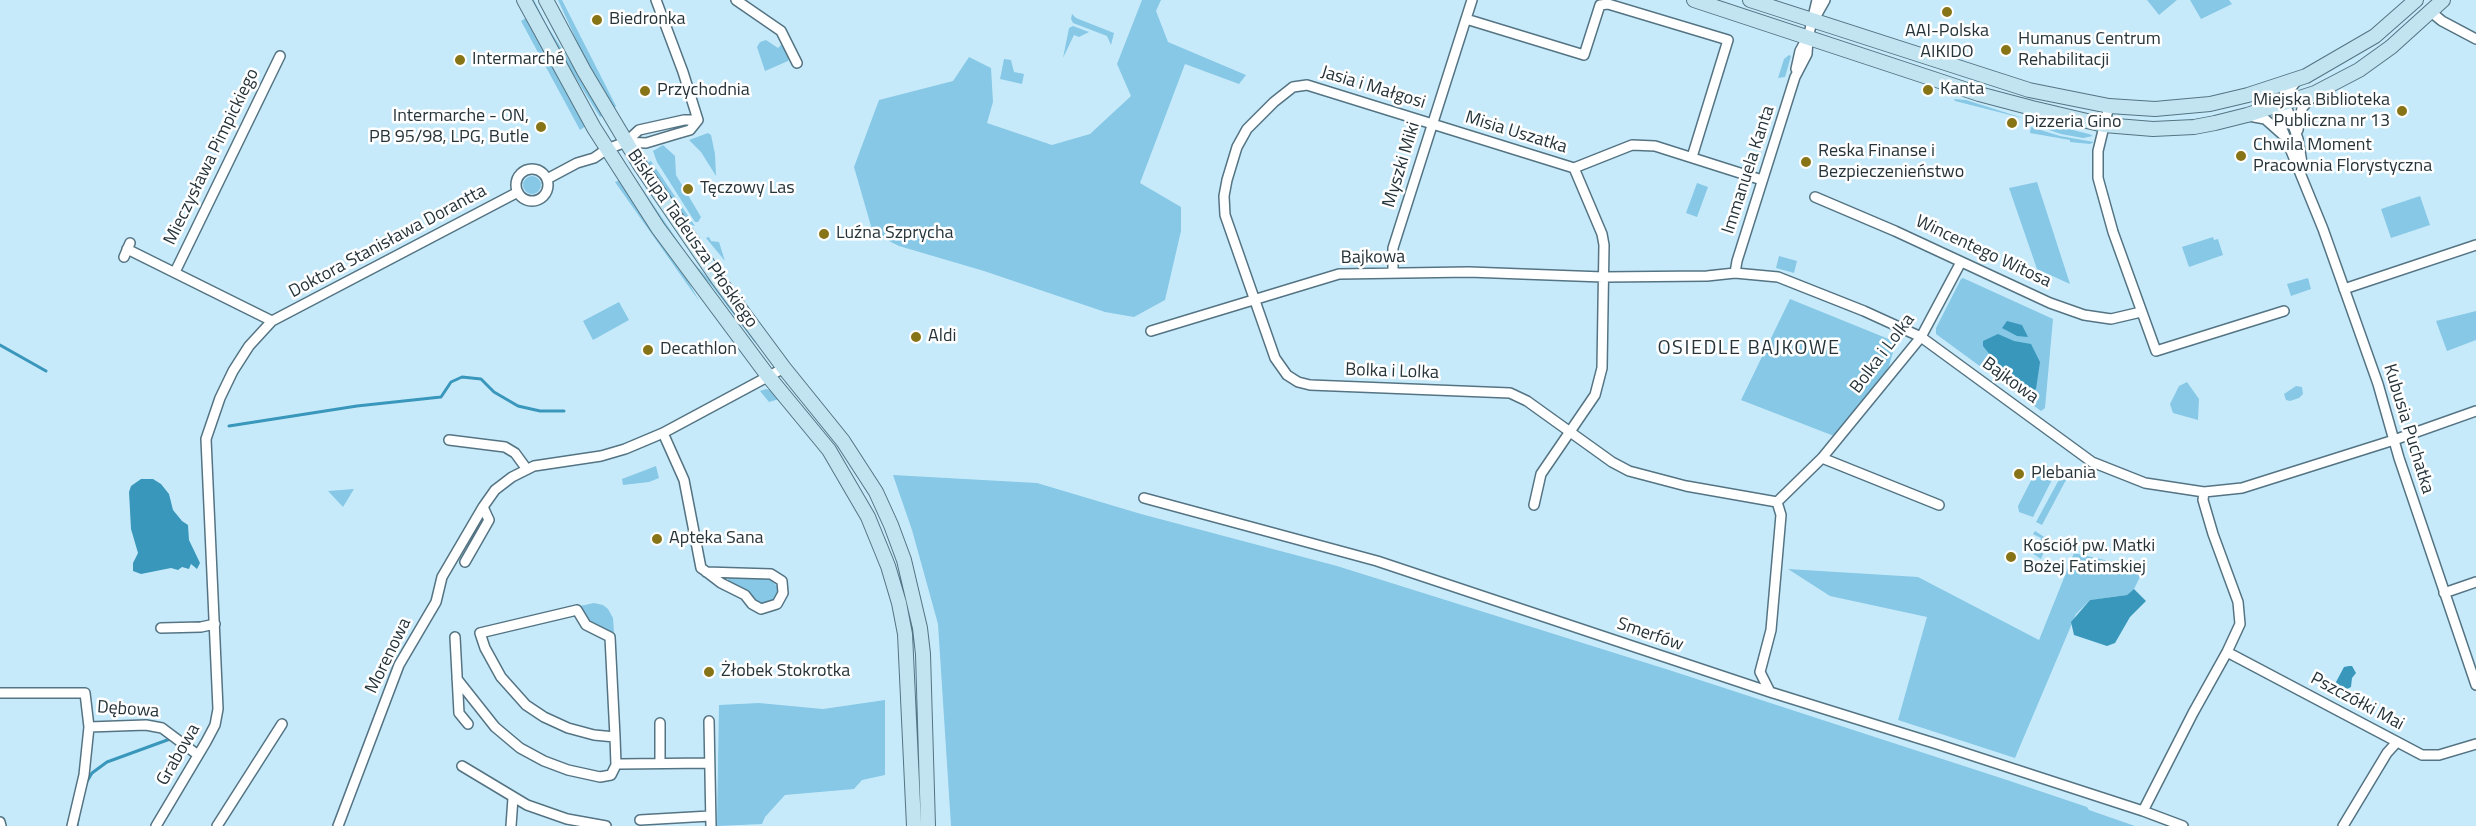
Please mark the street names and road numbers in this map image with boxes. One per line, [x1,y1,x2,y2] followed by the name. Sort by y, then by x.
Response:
[1318,62,1428,114] street label: Jasia i Małgosi
[160,65,264,249] street label: Mieczysława Pimpickiego
[1718,103,1780,237] street label: Immanuela Kanta
[1462,107,1570,159] street label: Misia Uszatka
[1379,120,1425,210] street label: Myszki Miki
[622,145,762,333] street label: Biskupa Tadeusza Płoskiego
[286,181,490,303] street label: Doktora Stanisława Dorantta
[1912,211,2054,293] street label: Wincentego Witosa
[1341,247,1405,269] street label: Bajkowa
[1846,310,1920,398] street label: Bolka i Lolka
[1978,353,2042,409] street label: Bajkowa
[1345,360,1439,384] street label: Bolka i Lolka
[2378,362,2438,496] street label: Kubusia Puchatka
[1614,614,1686,656] street label: Smerfów
[361,615,417,697] street label: Morenowa
[2307,668,2407,736] street label: Pszczółki Mai
[96,697,160,723] street label: Dębowa
[153,720,205,790] street label: Grabowa

